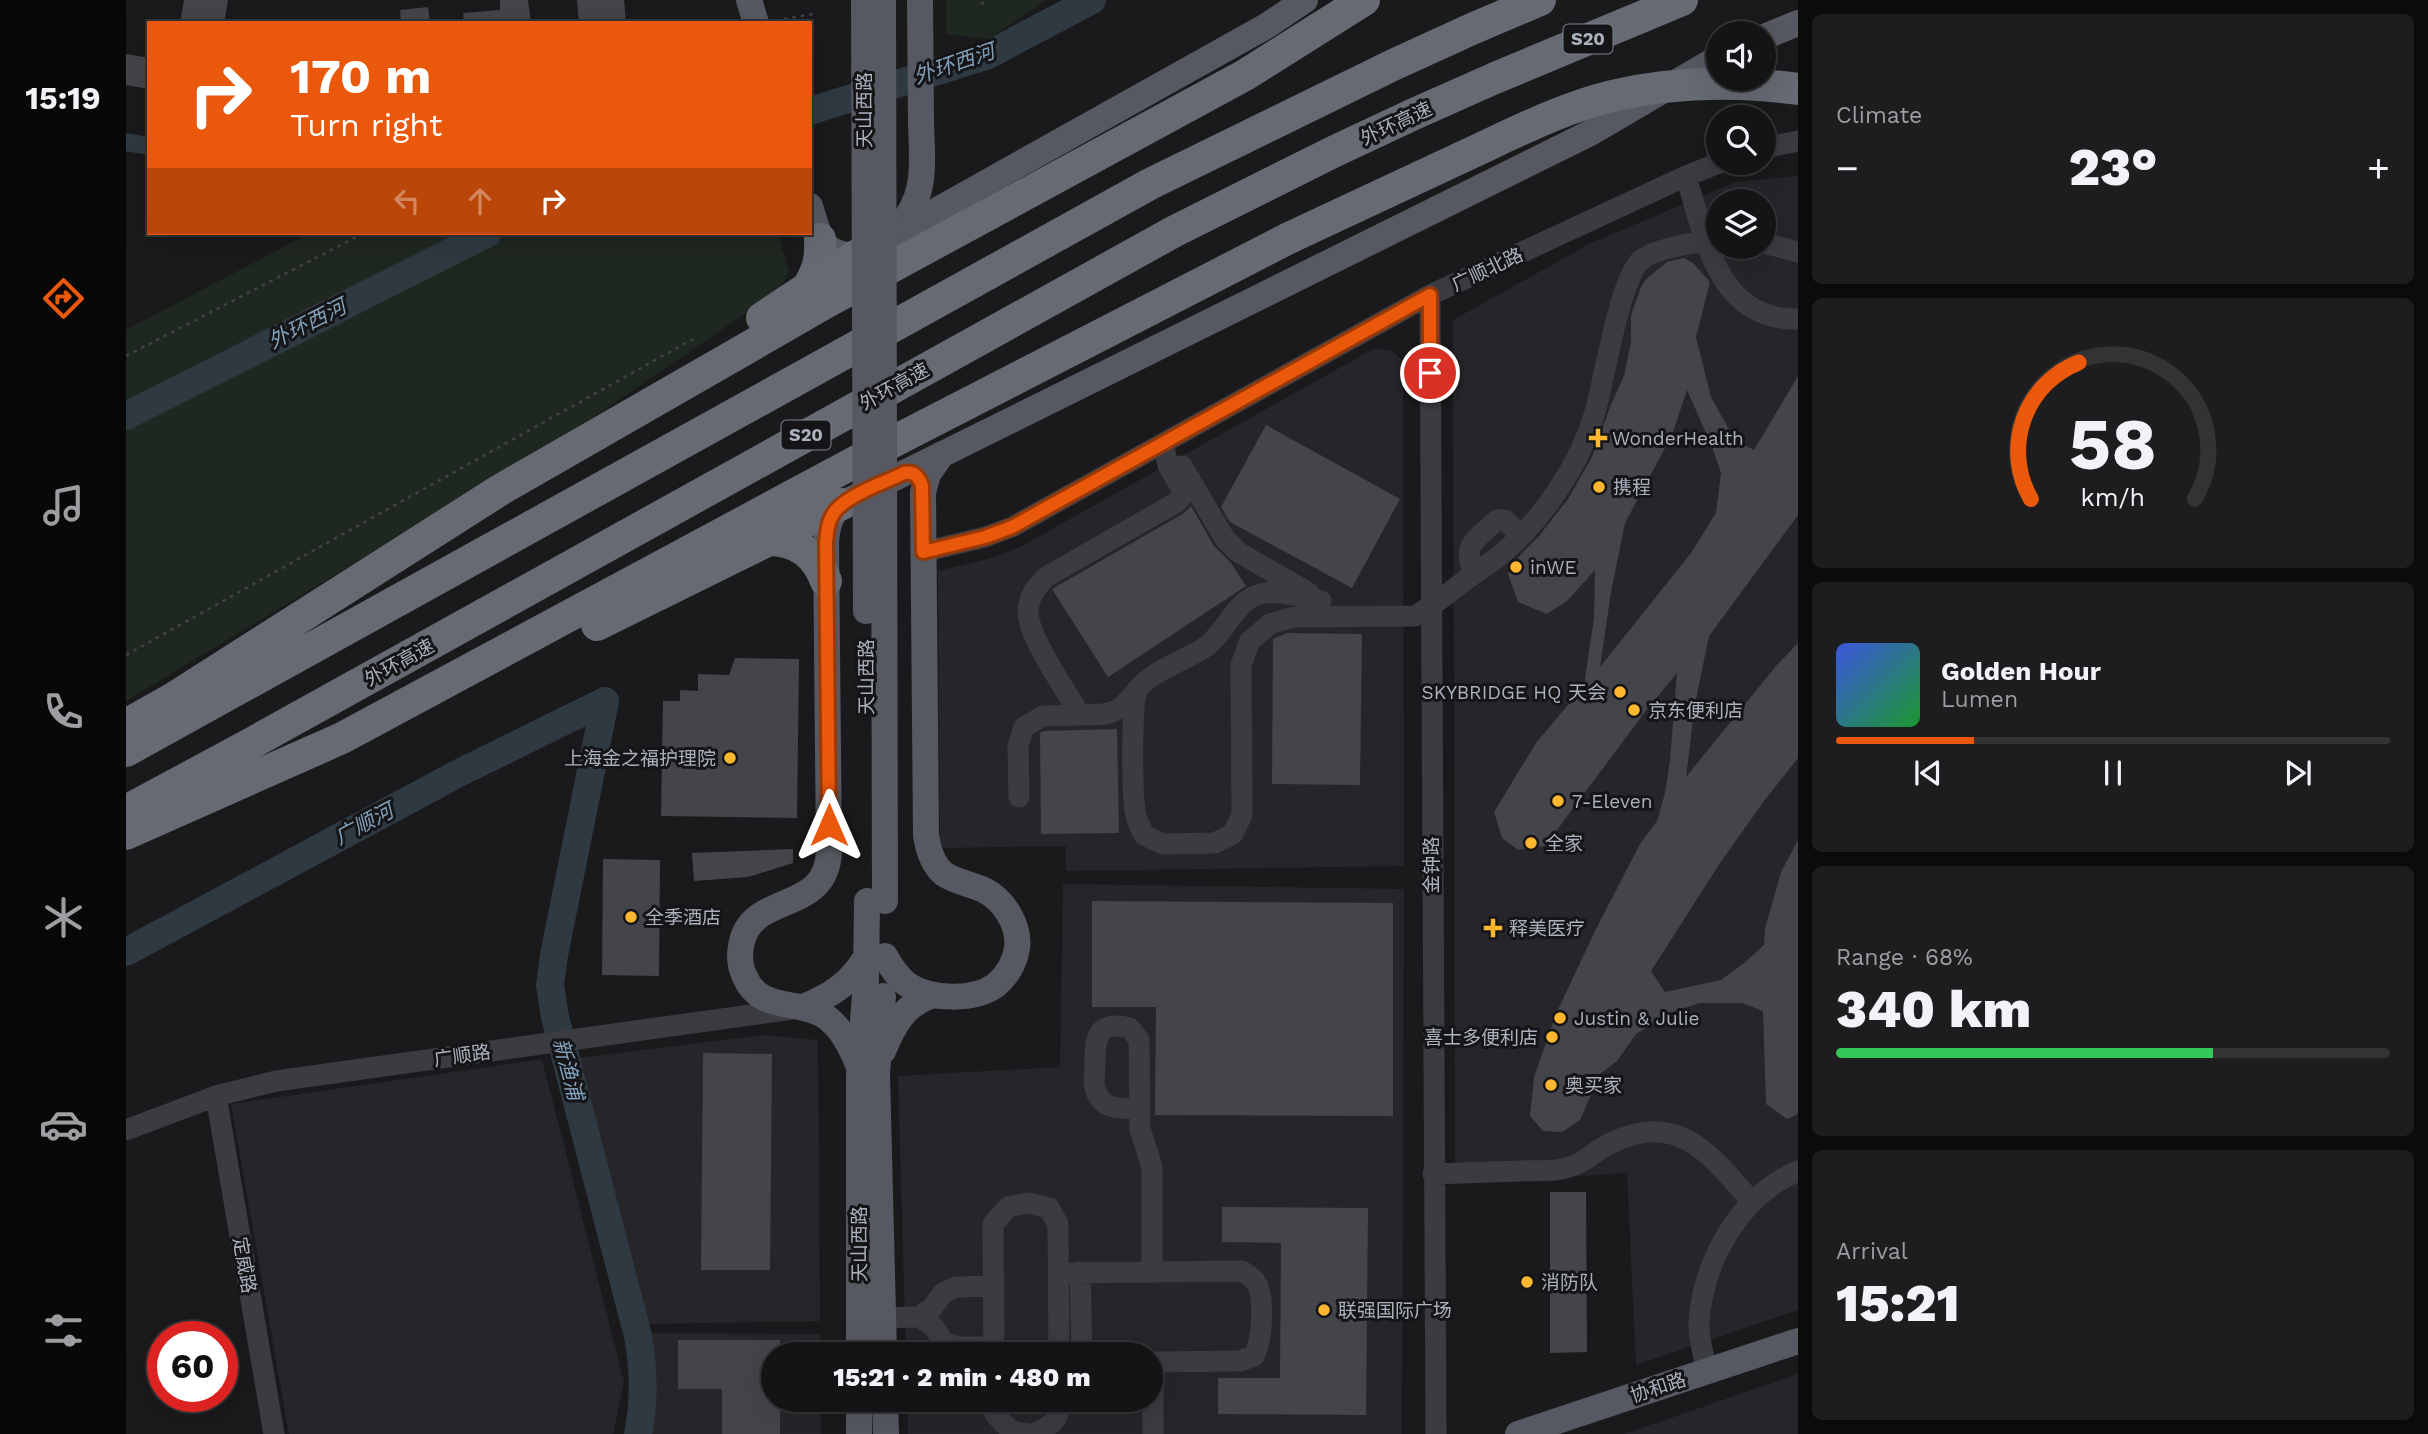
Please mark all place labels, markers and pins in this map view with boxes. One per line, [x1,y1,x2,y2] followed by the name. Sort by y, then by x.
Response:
[1400,343,1460,403] pin
[1612,427,1744,450] place label: WonderHealth
[1590,430,1606,446] marker: WonderHealth
[1613,476,1651,499] place label: 携程
[1591,479,1607,495] marker: 携程
[1530,556,1577,579] place label: inWE
[1508,559,1524,575] marker: inWE
[1422,681,1606,704] place label: SKYBRIDGE HQ 天会
[1612,684,1628,700] marker: SKYBRIDGE HQ 天会
[1648,699,1743,722] place label: 京东便利店
[1626,702,1642,718] marker: 京东便利店
[564,747,716,770] place label: 上海金之福护理院
[722,750,738,766] marker: 上海金之福护理院
[1572,790,1653,813] place label: 7-Eleven
[1550,793,1566,809] marker: 7-Eleven
[1545,832,1583,855] place label: 全家
[1523,835,1539,851] marker: 全家
[645,906,721,929] place label: 全季酒店
[623,909,639,925] marker: 全季酒店
[1509,917,1585,940] place label: 释美医疗
[1483,918,1503,938] marker: 释美医疗
[1574,1007,1700,1030] place label: Justin & Julie
[1552,1010,1568,1026] marker: Justin & Julie
[1424,1026,1538,1049] place label: 喜士多便利店
[1544,1029,1560,1045] marker: 喜士多便利店
[1565,1074,1622,1097] place label: 奥买家
[1543,1077,1559,1093] marker: 奥买家
[1541,1271,1598,1294] place label: 消防队
[1519,1274,1535,1290] marker: 消防队
[1338,1299,1452,1322] place label: 联强国际广场
[1316,1302,1332,1318] marker: 联强国际广场

